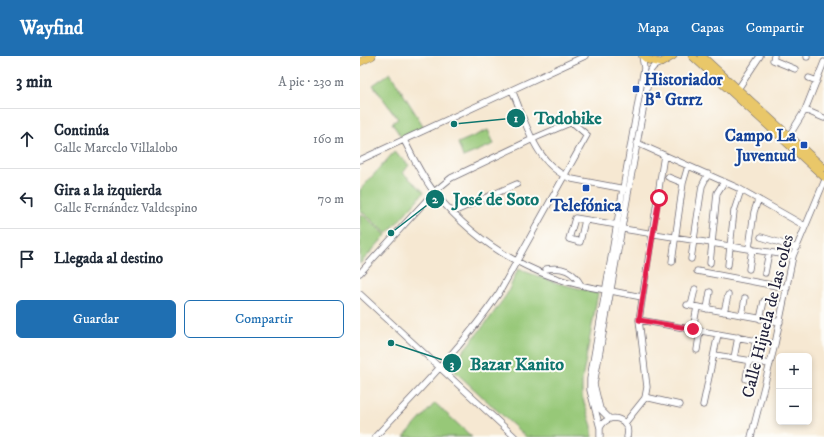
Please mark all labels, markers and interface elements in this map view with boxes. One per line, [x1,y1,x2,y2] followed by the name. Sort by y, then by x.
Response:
[20,17,83,40] text: Wayfind
[637,19,669,37] text: Mapa
[691,19,724,37] text: Capas
[746,19,804,37] text: Compartir
[644,69,724,111] place label: Historiador Bª Gtrrz
[16,71,52,93] text: 3 min
[278,74,344,90] text: A pie · 230 m
[631,84,641,94] marker: Historiador Bª Gtrrz
[506,103,609,133] callout: Todobike
[533,108,602,130] text: Todobike
[514,111,519,126] text: 1
[54,121,109,140] text: Continúa
[725,125,797,167] place label: Campo La Juventud
[16,128,38,150] icon: ahead
[313,131,344,147] text: 160 m
[54,140,178,156] text: Calle Marcelo Villalobo
[799,140,809,150] marker: Campo La Juventud
[54,181,162,200] text: Gira a la izquierda
[581,183,591,193] marker: Telefónica
[425,184,547,214] callout: José de Soto
[16,188,38,210] icon: left
[451,189,539,211] text: José de Soto
[650,189,668,207] route start
[318,191,344,207] text: 70 m
[432,192,439,207] text: 2
[549,195,623,217] place label: Telefónica
[54,200,197,216] text: Calle Fernández Valdespino
[737,232,799,400] street label: Calle Hijuela de las coles
[16,248,38,270] icon: arrive
[54,249,163,268] text: Llegada al destino
[16,300,176,338] button: Guardar
[184,300,344,338] button: Compartir
[684,320,702,338] route end
[442,348,572,378] callout: Bazar Kanito
[776,353,812,425] map controls
[776,353,812,389] button: +
[470,354,564,376] text: Bazar Kanito
[450,357,455,372] text: 3
[776,389,812,425] button: −

